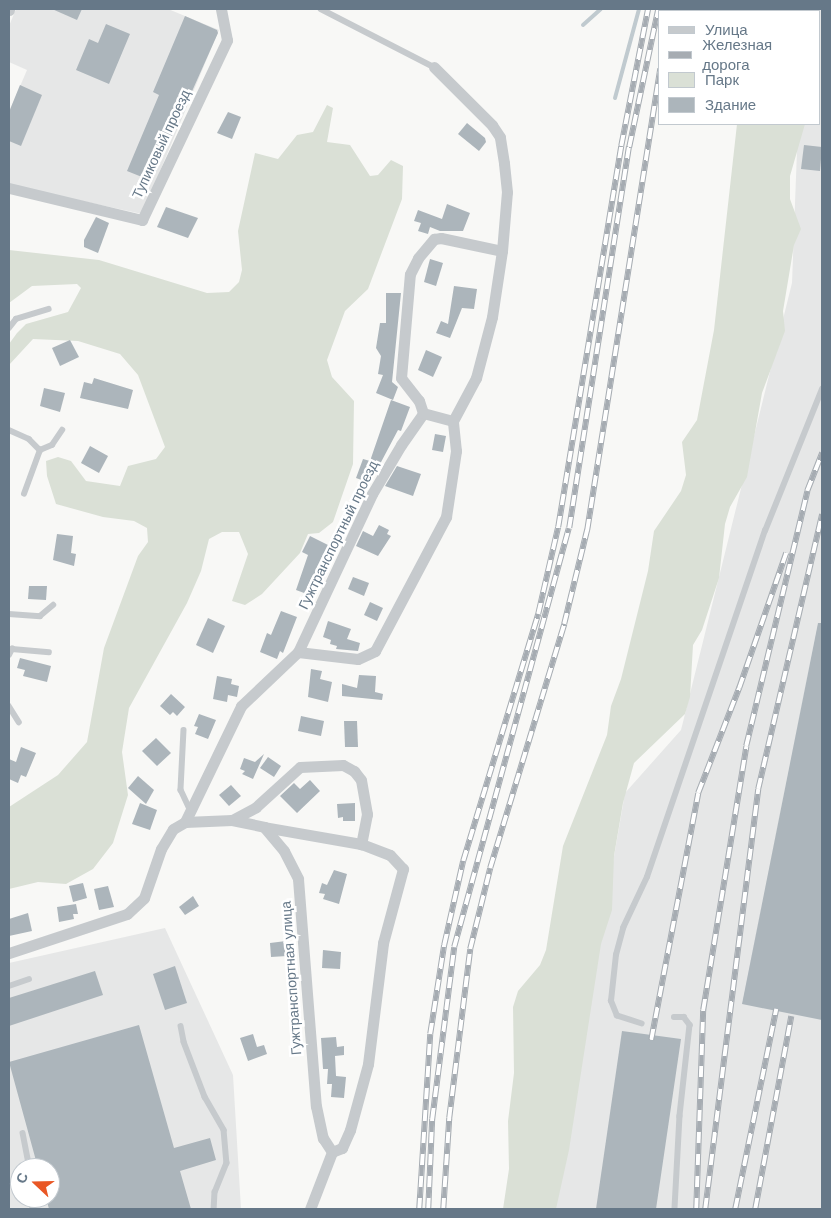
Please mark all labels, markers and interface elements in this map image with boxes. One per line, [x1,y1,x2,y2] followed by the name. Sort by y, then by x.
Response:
[658,10,821,125] legend
[705,20,748,40] text: Улица
[702,35,772,75] text: Железная дорога
[705,70,739,90] text: Парк
[128,87,194,201] street label: Тупиковый проезд
[705,95,756,115] text: Здание
[295,458,381,612] street label: Гужтранспортный проезд
[277,900,305,1056] street label: Гужтранспортная улица
[10,1158,60,1208] north arrow
[12,1170,32,1186] text: С

